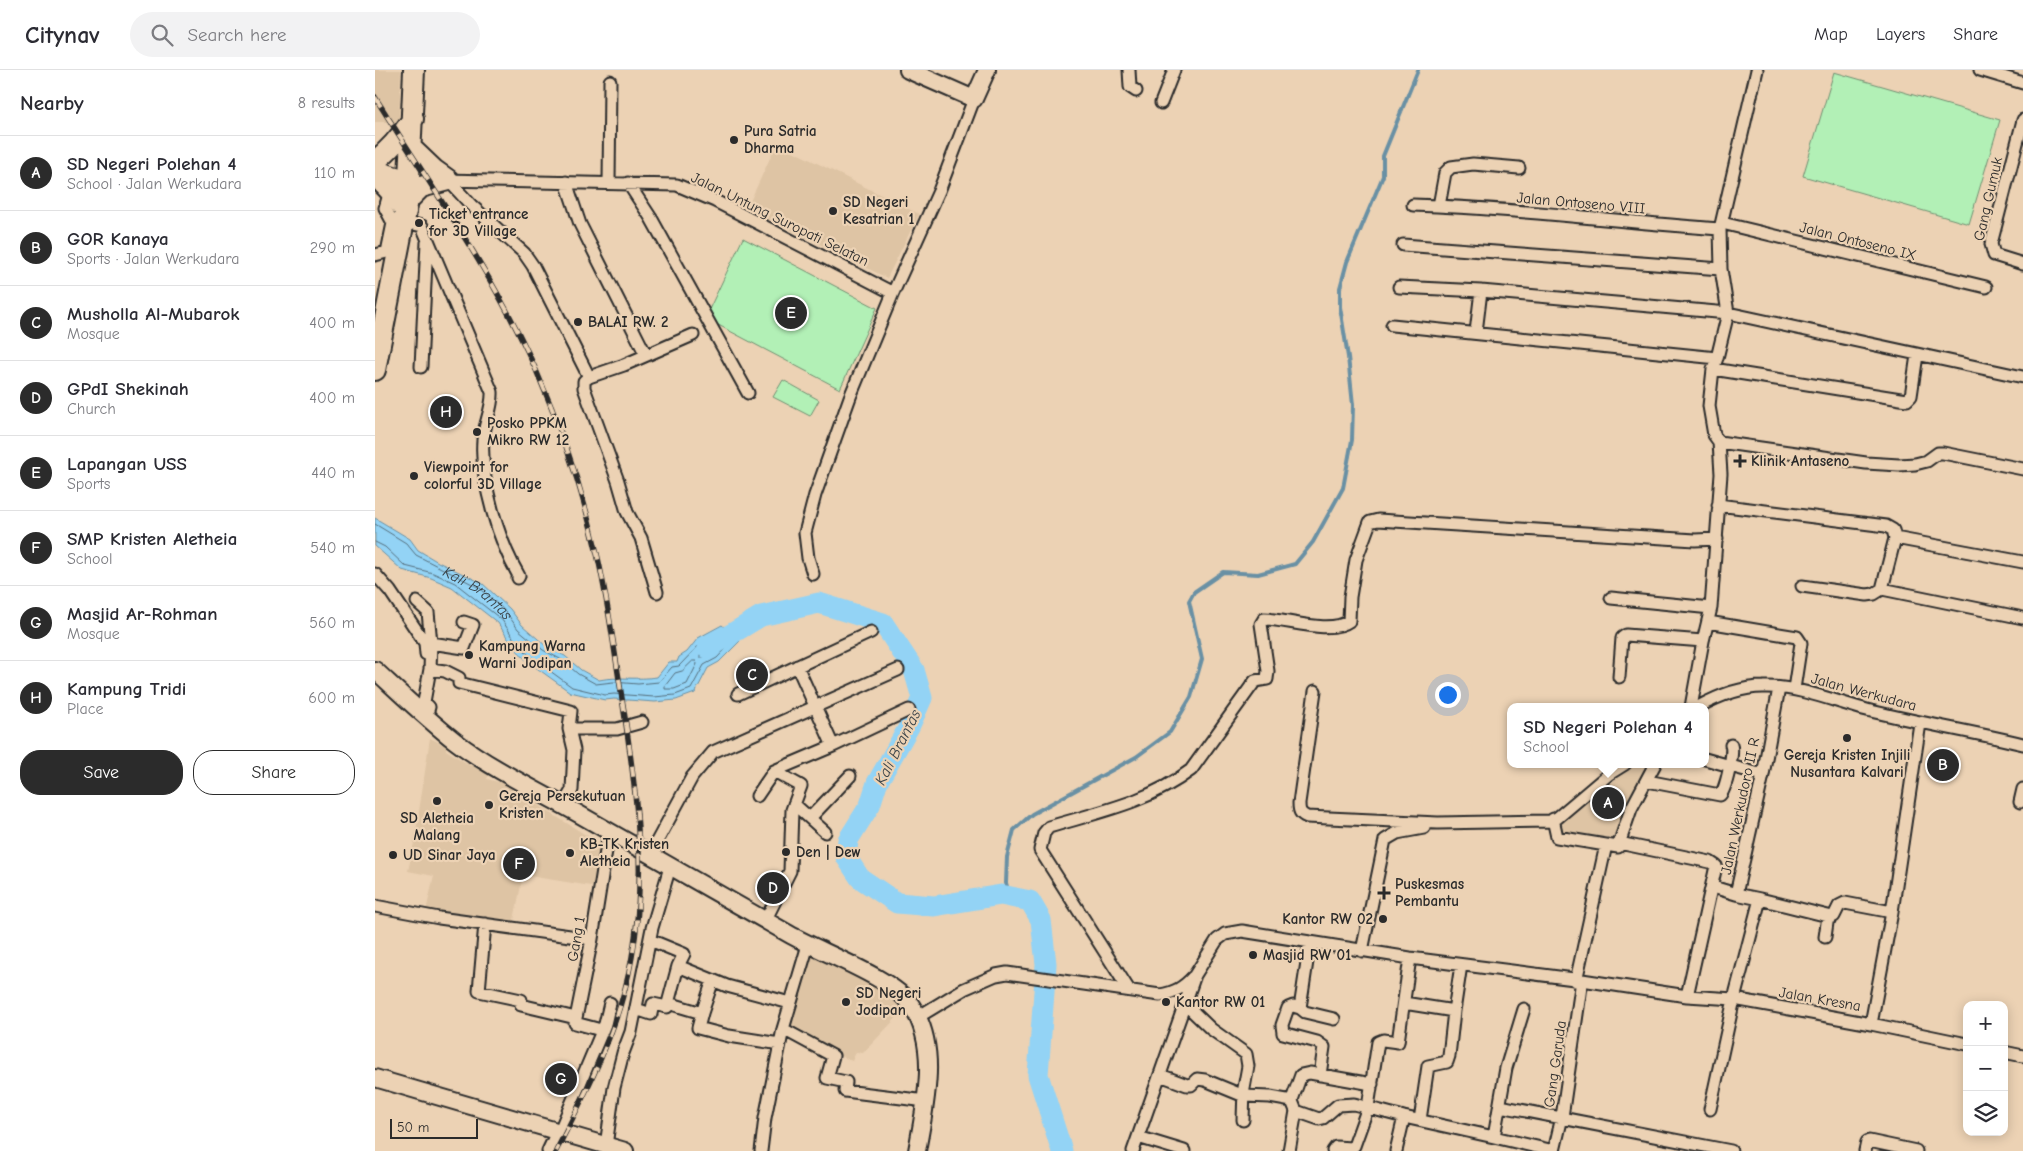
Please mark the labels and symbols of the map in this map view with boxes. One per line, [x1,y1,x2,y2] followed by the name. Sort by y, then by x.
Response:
[744,122,817,157] place label: Pura Satria Dharma
[728,134,740,146] marker: Pura Satria Dharma
[1970,155,2007,243] street label: Gang Gumuk
[688,168,872,270] street label: Jalan Untung Suropati Selatan
[1516,188,1646,218] street label: Jalan Ontoseno VIII
[843,193,915,228] place label: SD Negeri Kesatrian 1
[428,205,528,240] place label: Ticket entrance for 3D Village
[827,205,839,217] marker: SD Negeri Kesatrian 1
[413,217,425,229] marker: Ticket entrance for 3D Village
[1798,218,1918,264] street label: Jalan Ontoseno IX
[775,294,807,332] pin: E
[588,313,668,331] place label: BALAI RW. 2
[572,316,584,328] marker: BALAI RW. 2
[430,393,462,431] pin: H
[487,414,569,449] place label: Posko PPKM Mikro RW 12
[471,426,483,438] marker: Posko PPKM Mikro RW 12
[1751,452,1850,470] place label: Klinik Antaseno
[1733,454,1747,468] marker: Klinik Antaseno
[424,458,542,493] place label: Viewpoint for colorful 3D Village
[408,470,420,482] marker: Viewpoint for colorful 3D Village
[440,563,517,624] water label: Kali Brantas
[479,637,586,672] place label: Kampung Warna Warni Jodipan
[463,649,475,661] marker: Kampung Warna Warni Jodipan
[736,656,768,694] pin: C
[1809,669,1919,715] street label: Jalan Werkudara
[1435,682,1461,708] your location
[871,707,925,788] water label: Kali Brantas
[1841,732,1853,744] marker: Gereja Kristen Injili Nusantara Kalvari
[1717,736,1763,876] street label: Jalan Werkudoro II R
[1784,746,1910,781] place label: Gereja Kristen Injili Nusantara Kalvari
[1927,746,1959,784] pin: B
[1592,784,1624,822] pin: A
[499,787,626,822] place label: Gereja Persekutuan Kristen
[431,795,443,807] marker: SD Aletheia Malang
[483,799,495,811] marker: Gereja Persekutuan Kristen
[400,809,474,844] place label: SD Aletheia Malang
[580,835,669,870] place label: KB-TK Kristen Aletheia
[796,843,861,861] place label: Den | Dew
[503,845,535,883] pin: F
[403,846,496,864] place label: UD Sinar Jaya
[780,846,792,858] marker: Den | Dew
[564,847,576,859] marker: KB-TK Kristen Aletheia
[387,849,399,861] marker: UD Sinar Jaya
[757,869,789,907] pin: D
[1395,875,1464,910] place label: Puskesmas Pembantu
[1377,886,1391,900] marker: Puskesmas Pembantu
[1282,910,1373,928] place label: Kantor RW 02
[1377,913,1389,925] marker: Kantor RW 02
[563,915,589,963] street label: Gang 1
[1263,946,1351,964] place label: Masjid RW 01
[1247,949,1259,961] marker: Masjid RW 01
[1778,983,1862,1015] street label: Jalan Kresna
[856,984,921,1019] place label: SD Negeri Jodipan
[1176,993,1265,1011] place label: Kantor RW 01
[840,996,852,1008] marker: SD Negeri Jodipan
[1160,996,1172,1008] marker: Kantor RW 01
[1540,1019,1570,1109] street label: Gang Garuda
[545,1060,577,1098] pin: G
[390,1116,477,1139] scale bar

